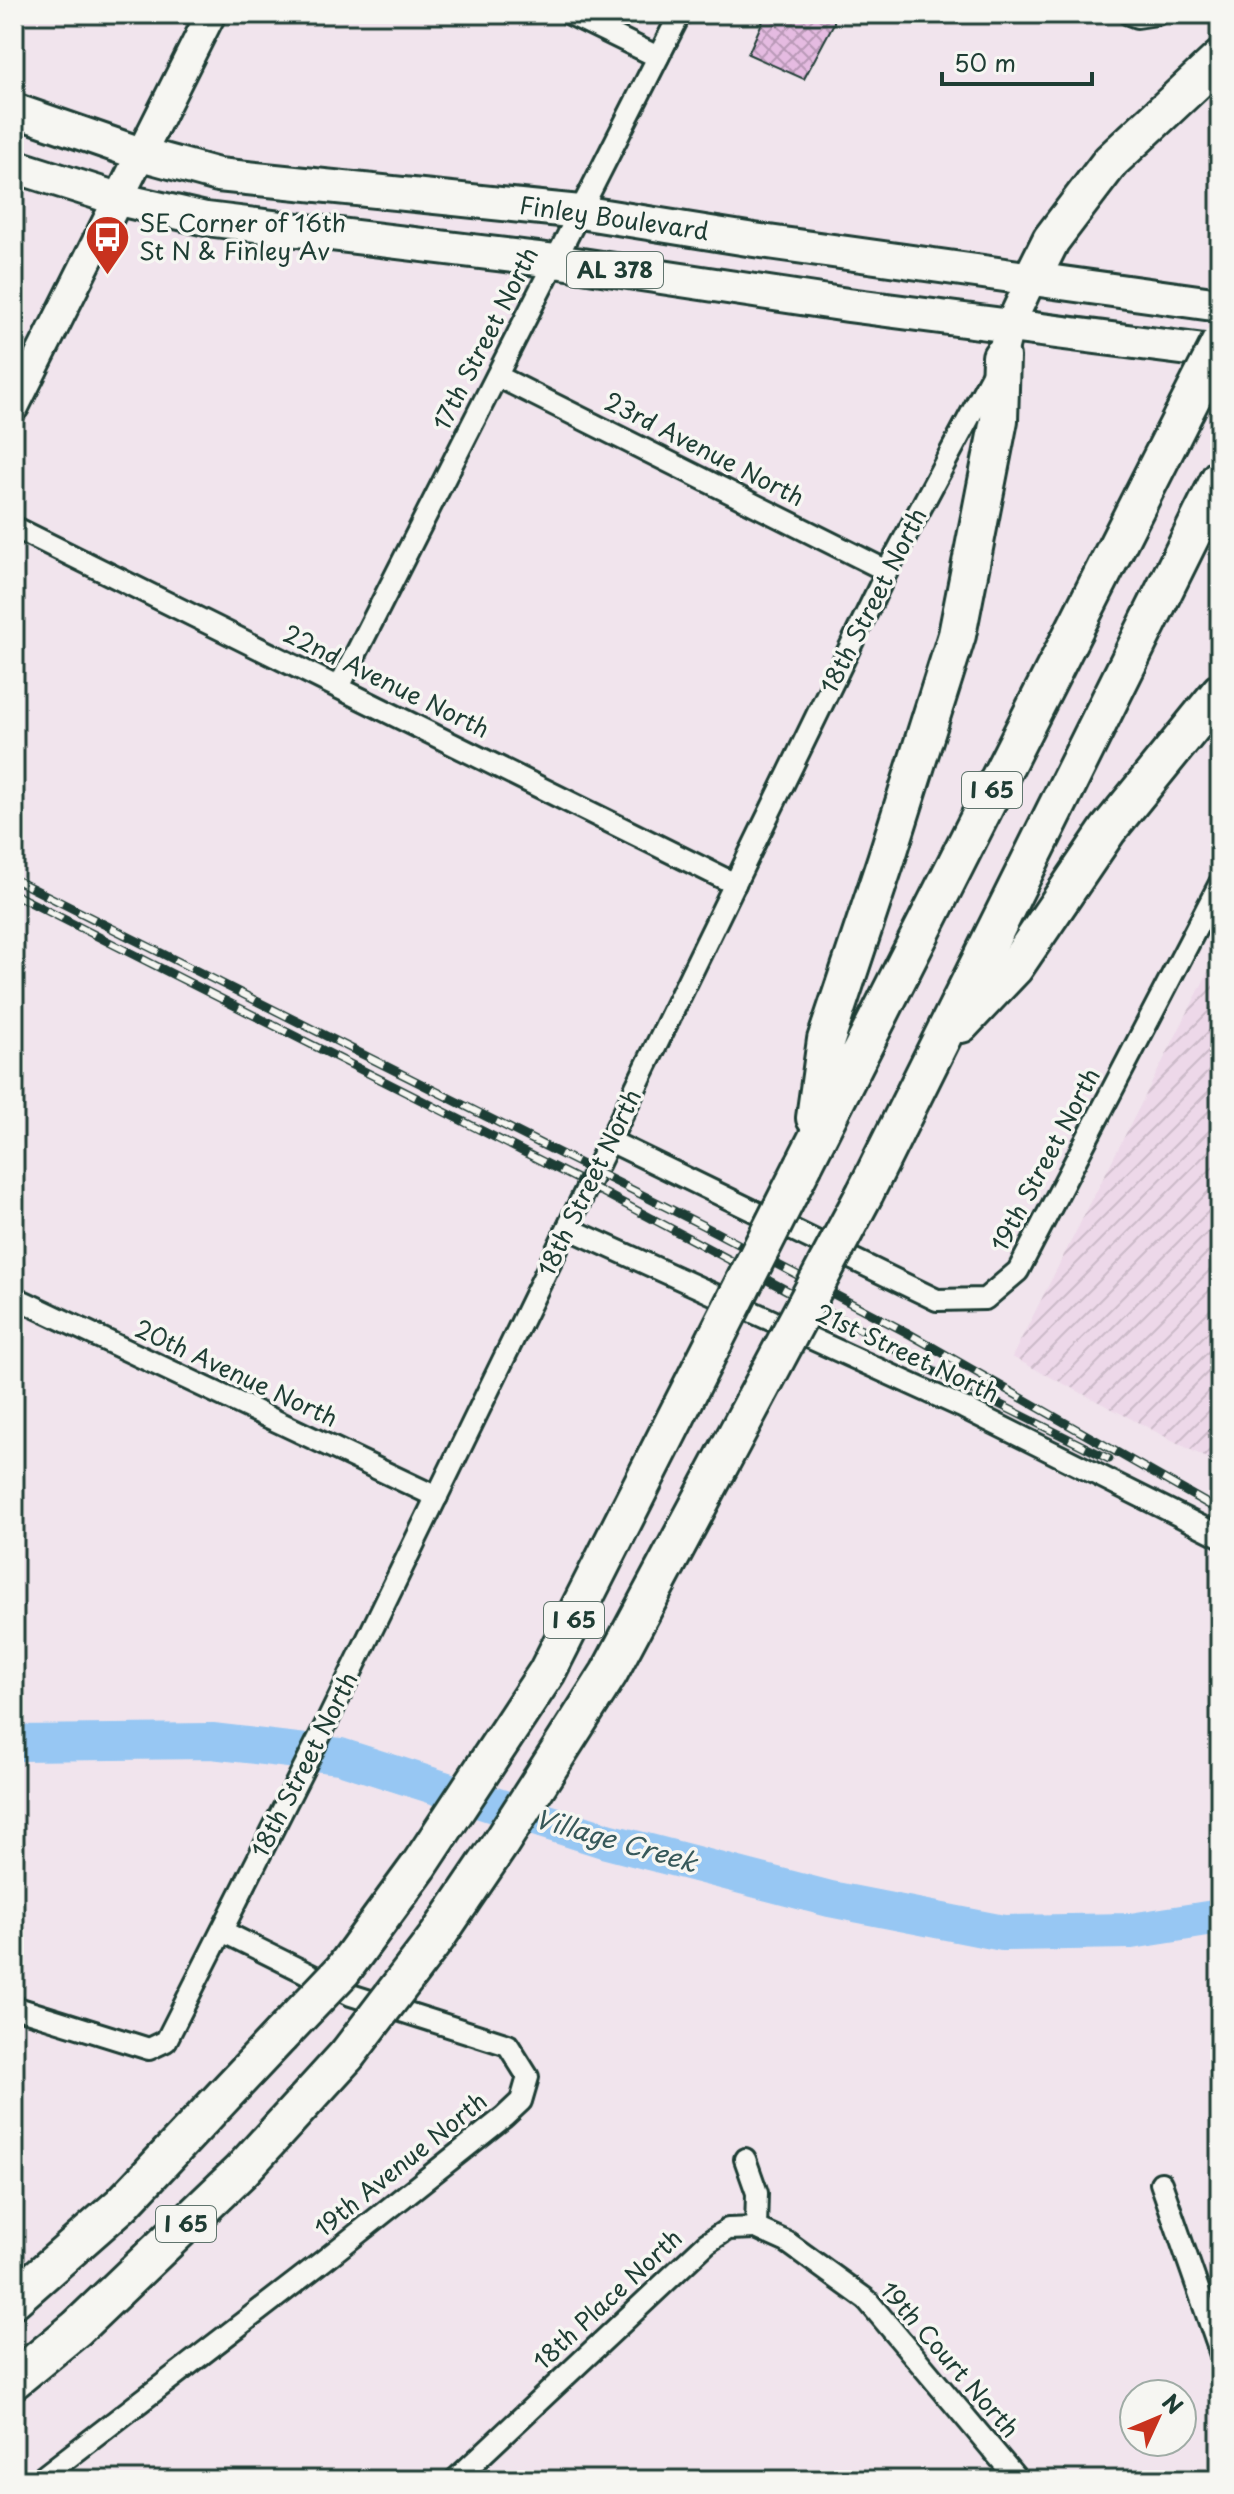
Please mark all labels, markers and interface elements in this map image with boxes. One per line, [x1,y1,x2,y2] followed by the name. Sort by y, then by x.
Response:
[942,36,1092,86] scale bar
[954,44,1016,80] text: 50 m
[517,186,711,248] street label: Finley Boulevard
[139,204,346,268] place label: SE Corner of 16th St N & Finley Av
[84,214,132,277] bus stop icon: SE Corner of 16th St N & Finley Av
[422,240,546,436] street label: 17th Street North
[567,252,663,288] road number: AL 378
[599,382,811,514] street label: 23rd Avenue North
[810,501,935,699] street label: 18th Street North
[278,615,496,746] street label: 22nd Avenue North
[962,772,1022,808] road number: I 65
[981,1061,1108,1257] street label: 19th Street North
[527,1083,649,1282] street label: 18th Street North
[810,1294,1006,1411] street label: 21st Street North
[129,1309,344,1435] street label: 20th Avenue North
[544,1602,604,1638] road number: I 65
[241,1665,366,1863] street label: 18th Street North
[531,1798,703,1882] water label: Village Creek
[306,2082,494,2244] street label: 19th Avenue North
[156,2206,216,2242] road number: I 65
[524,2220,689,2377] street label: 18th Place North
[872,2273,1029,2445] street label: 19th Court North
[1118,2378,1198,2458] north arrow
[1156,2385,1191,2421] text: N

